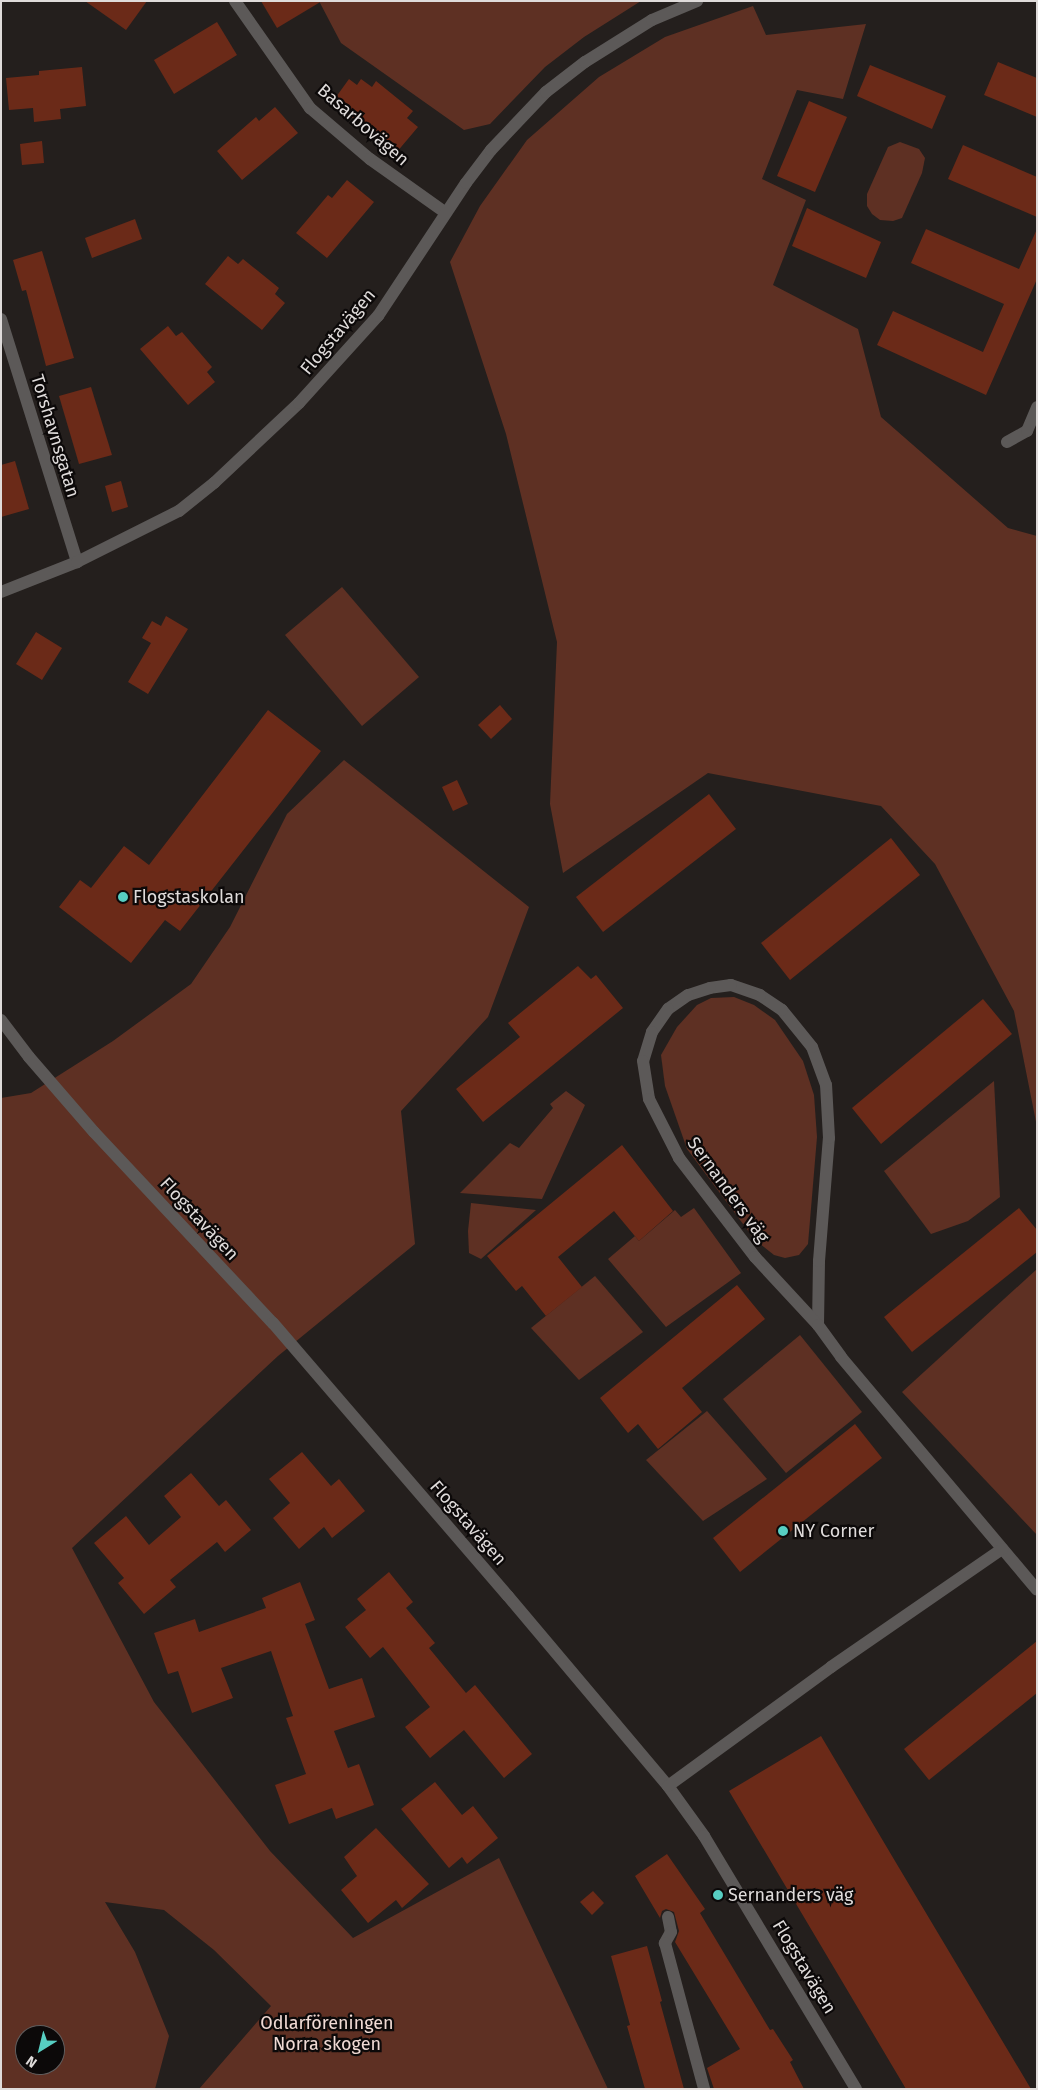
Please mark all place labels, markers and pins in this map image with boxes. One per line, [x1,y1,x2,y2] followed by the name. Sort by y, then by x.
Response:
[133,886,244,908] place label: Flogstaskolan
[117,891,129,903] marker: Flogstaskolan
[793,1520,874,1542] place label: NY Corner
[777,1525,789,1537] marker: NY Corner
[728,1884,853,1906] place label: Sernanders väg
[712,1889,724,1901] marker: Sernanders väg

